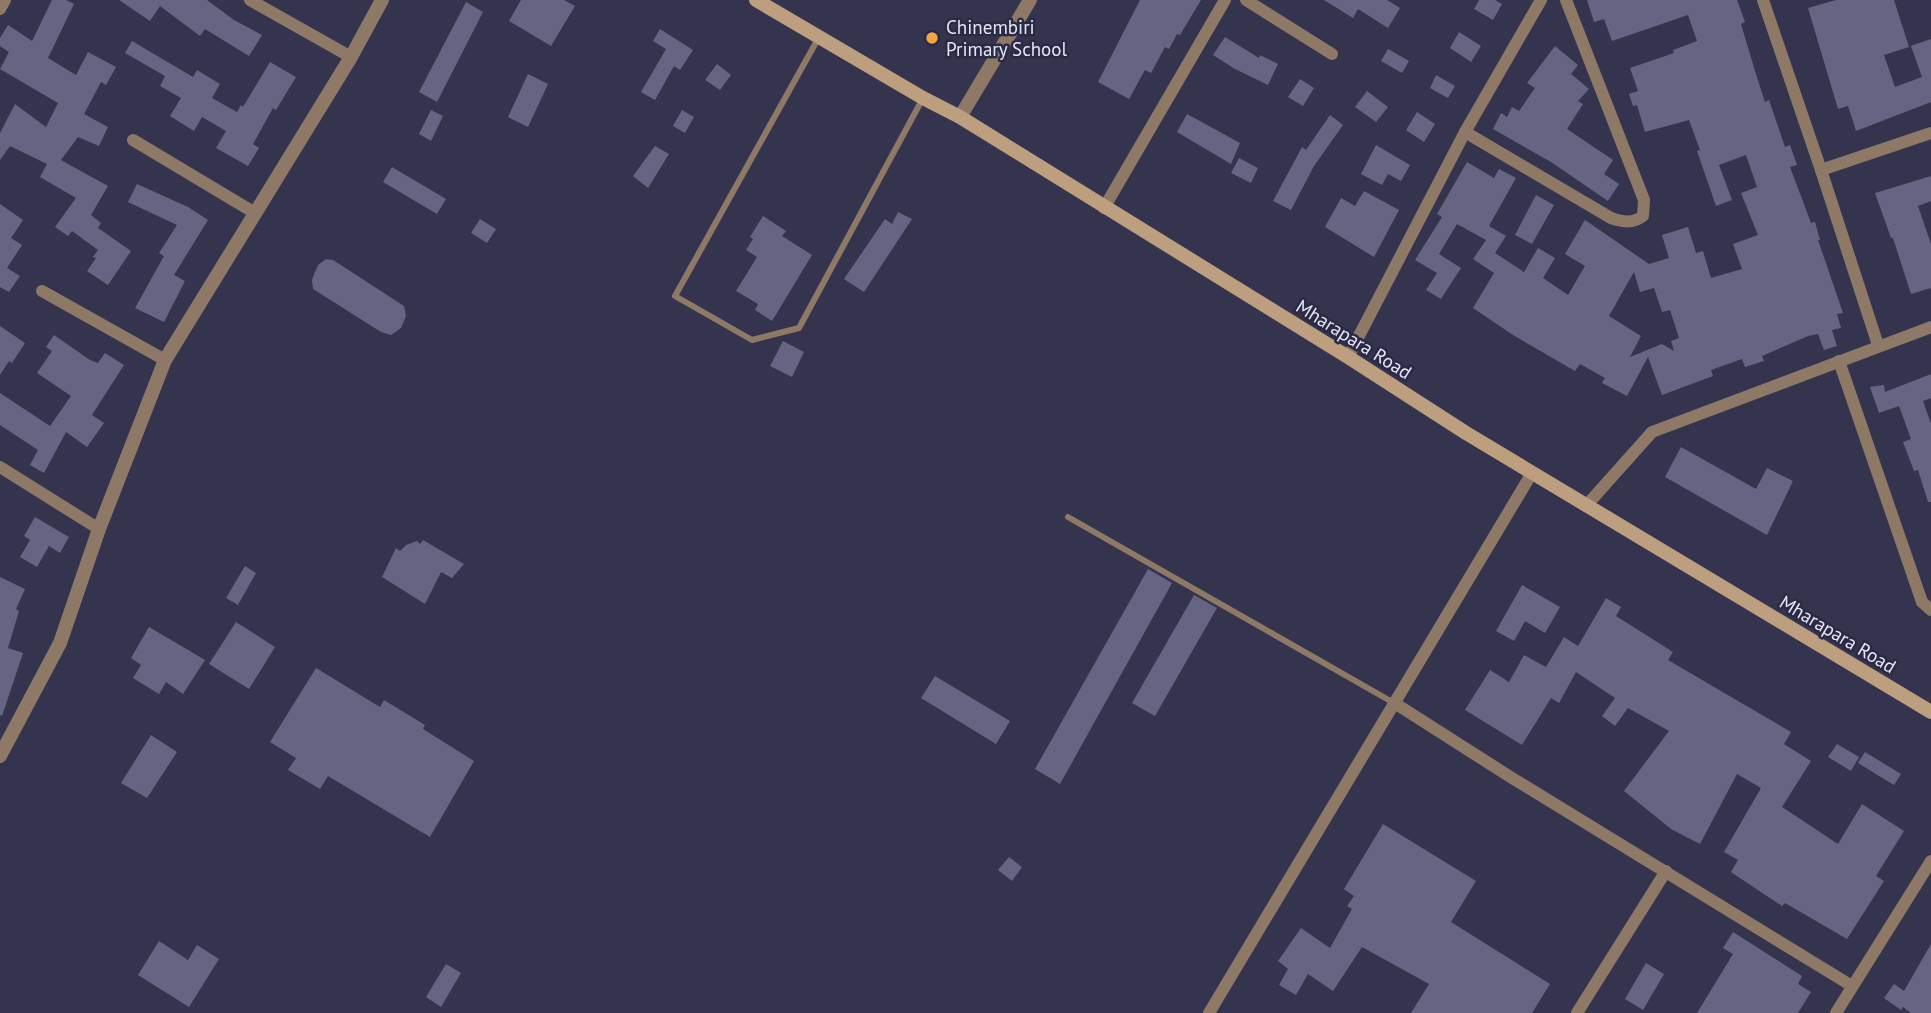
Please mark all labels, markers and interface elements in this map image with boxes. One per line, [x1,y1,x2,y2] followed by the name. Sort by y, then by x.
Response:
[946,15,1067,61] place label: Chinembiri Primary School
[924,30,940,46] marker: Chinembiri Primary School
[1292,294,1416,384] street label: Mharapara Road
[1775,590,1901,678] street label: Mharapara Road

